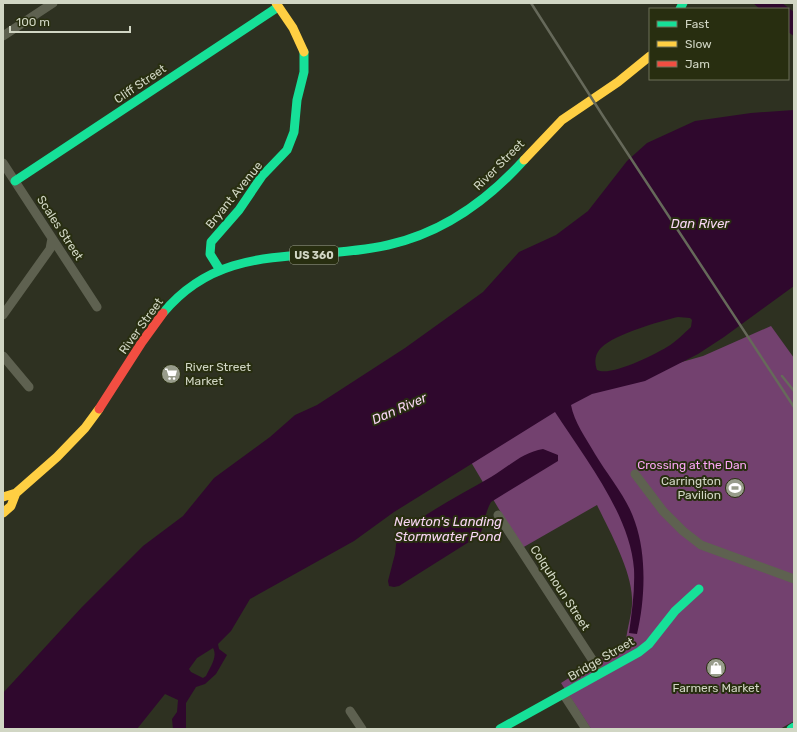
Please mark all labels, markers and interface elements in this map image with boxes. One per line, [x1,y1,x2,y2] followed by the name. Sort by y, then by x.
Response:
[10,8,130,34] scale bar
[649,8,789,80] legend
[16,15,50,29] text: 100 m
[685,17,709,31] text: Fast
[685,37,712,51] text: Slow
[685,57,710,71] text: Jam
[111,61,169,106] street label: Cliff Street
[471,137,527,193] street label: River Street
[203,158,265,231] street label: Bryant Avenue
[34,193,86,263] street label: Scales Street
[671,216,730,231] water label: Dan River
[290,246,338,264] road number: US 360
[116,295,166,357] street label: River Street
[185,360,251,388] place label: River Street Market
[160,363,182,385] supermarket icon: River Street Market
[369,389,430,427] water label: Dan River
[637,458,747,472] park label: Crossing at the Dan
[661,474,721,502] place label: Carrington Pavilion
[724,477,746,499] sports icon: Carrington Pavilion
[394,514,502,544] water label: Newton's Landing Stormwater Pond
[527,543,593,633] street label: Colquhoun Street
[565,634,637,684] street label: Bridge Street
[705,657,727,679] shop icon: Farmers Market
[673,681,760,695] place label: Farmers Market

